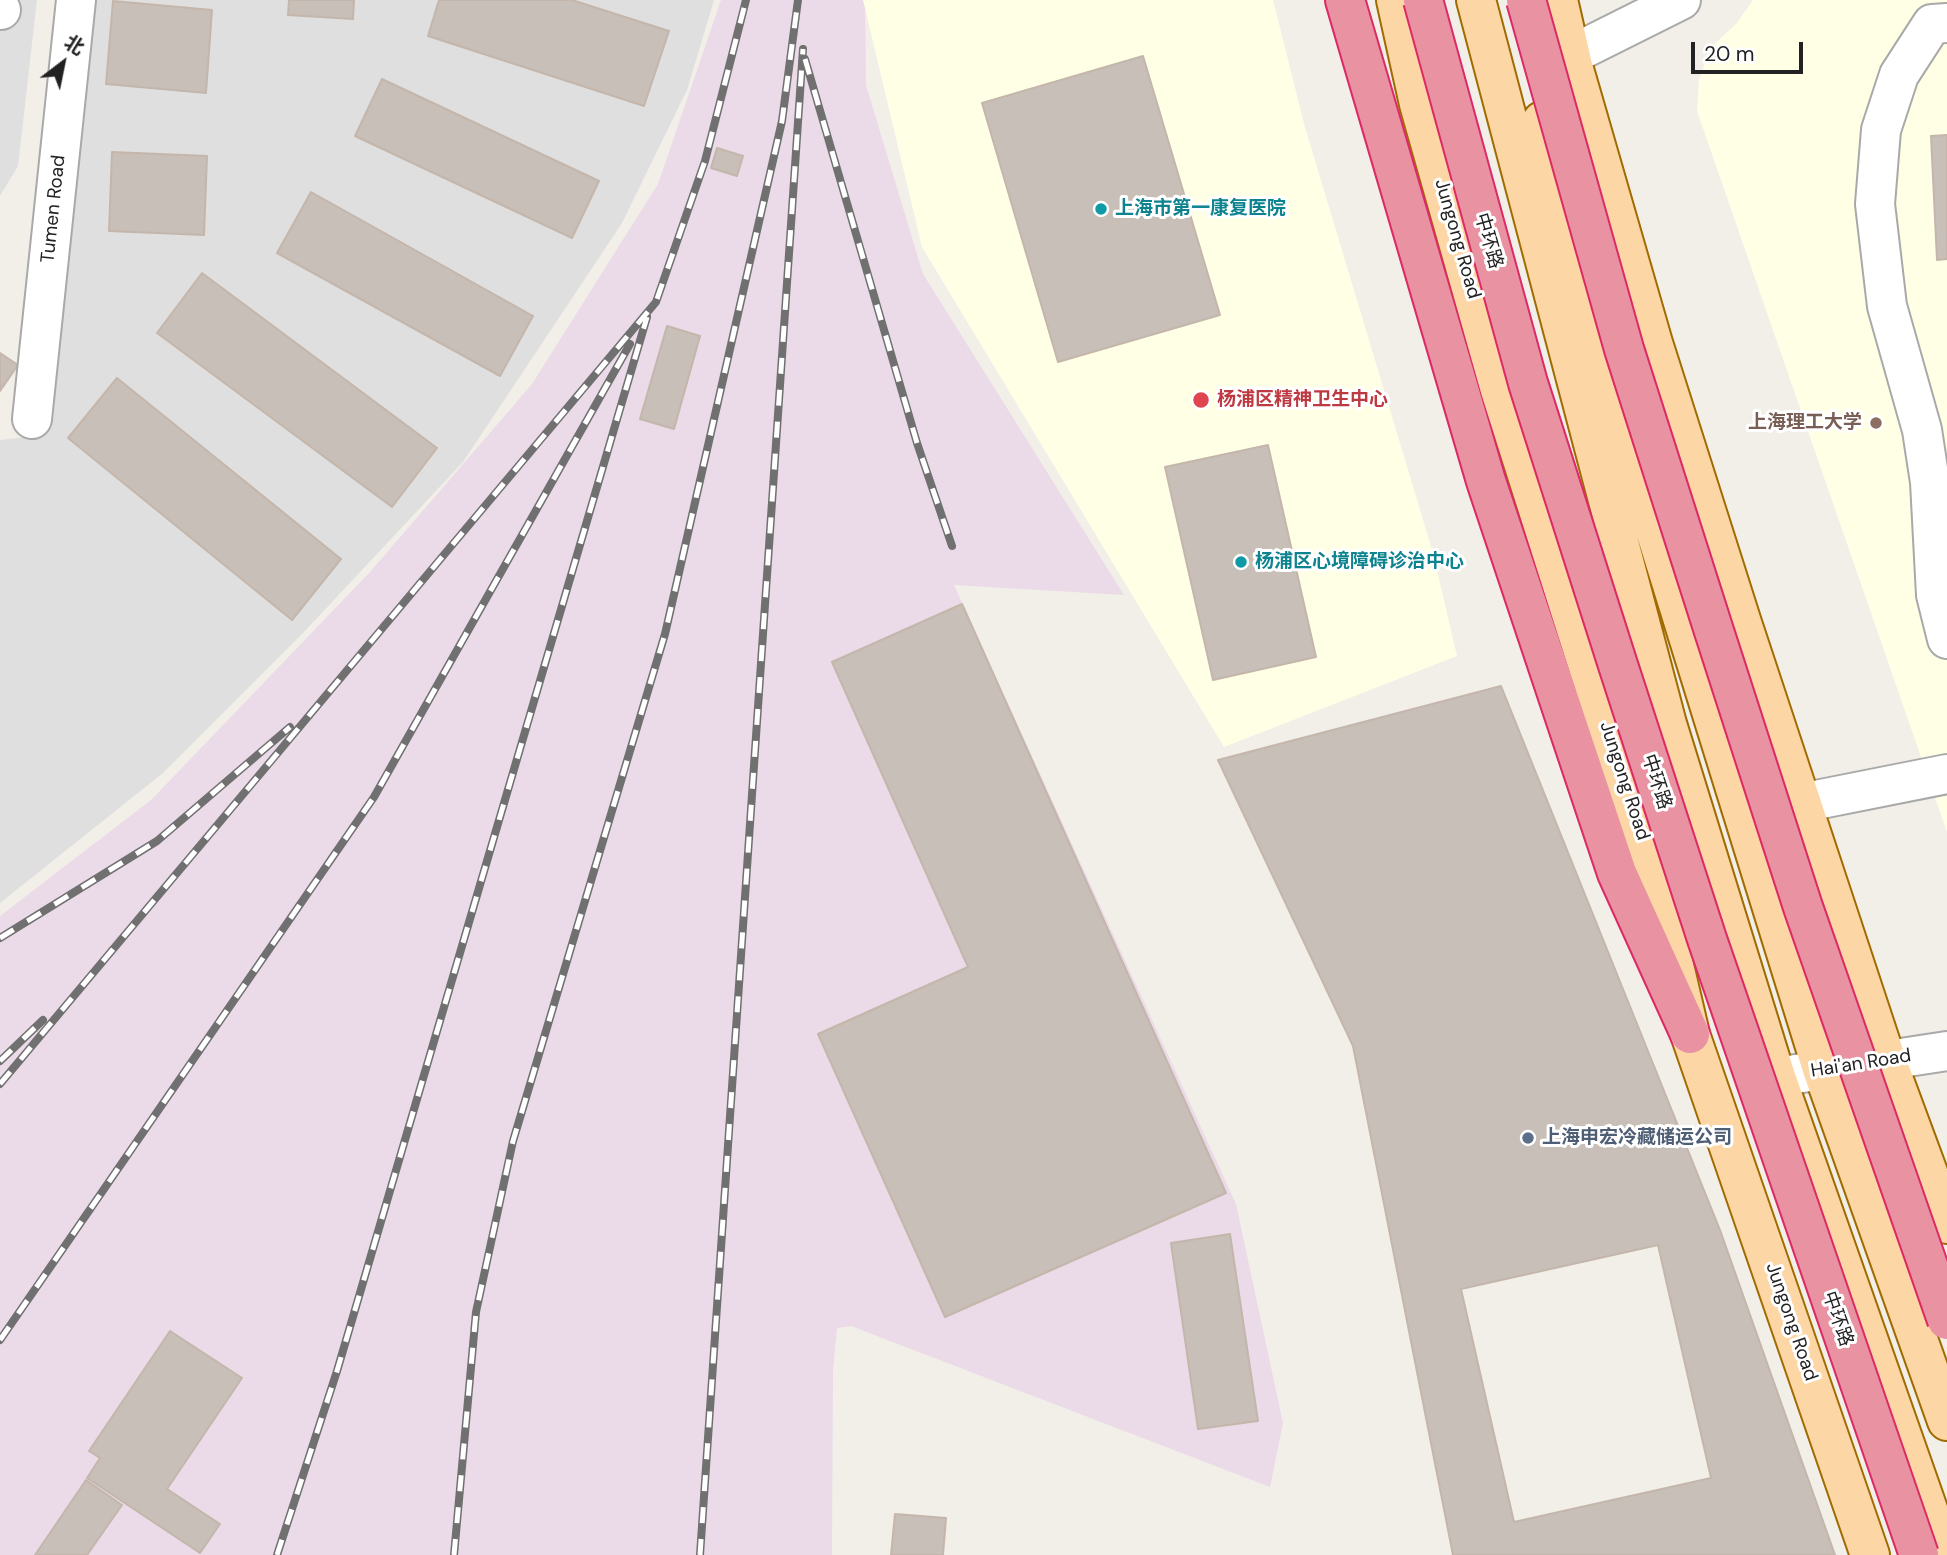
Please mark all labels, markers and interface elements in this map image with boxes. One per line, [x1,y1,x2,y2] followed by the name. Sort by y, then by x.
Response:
[28,28,98,98] north arrow
[1695,28,1807,72] scale bar
[60,29,89,60] text: 北
[1704,40,1755,68] text: 20 m
[37,154,71,264] street label: Tumen Road
[1429,176,1485,302] street label: Jungong Road
[1115,198,1286,220] place label: 上海市第一康复医院
[1093,201,1109,217] marker: 上海市第一康复医院
[1469,210,1507,272] street label: 中环路
[1217,389,1388,411] place label: 杨浦区精神卫生中心
[1191,390,1211,410] marker: 杨浦区精神卫生中心
[1748,412,1862,434] place label: 上海理工大学
[1868,415,1884,431] marker: 上海理工大学
[1255,551,1464,573] place label: 杨浦区心境障碍诊治中心
[1233,554,1249,570] marker: 杨浦区心境障碍诊治中心
[1594,719,1654,843] street label: Jungong Road
[1636,751,1676,813] street label: 中环路
[1809,1045,1913,1083] street label: Hai'an Road
[1542,1127,1732,1149] place label: 上海申宏冷藏储运公司
[1520,1130,1536,1146] marker: 上海申宏冷藏储运公司
[1760,1260,1822,1384] street label: Jungong Road
[1817,1288,1857,1350] street label: 中环路

